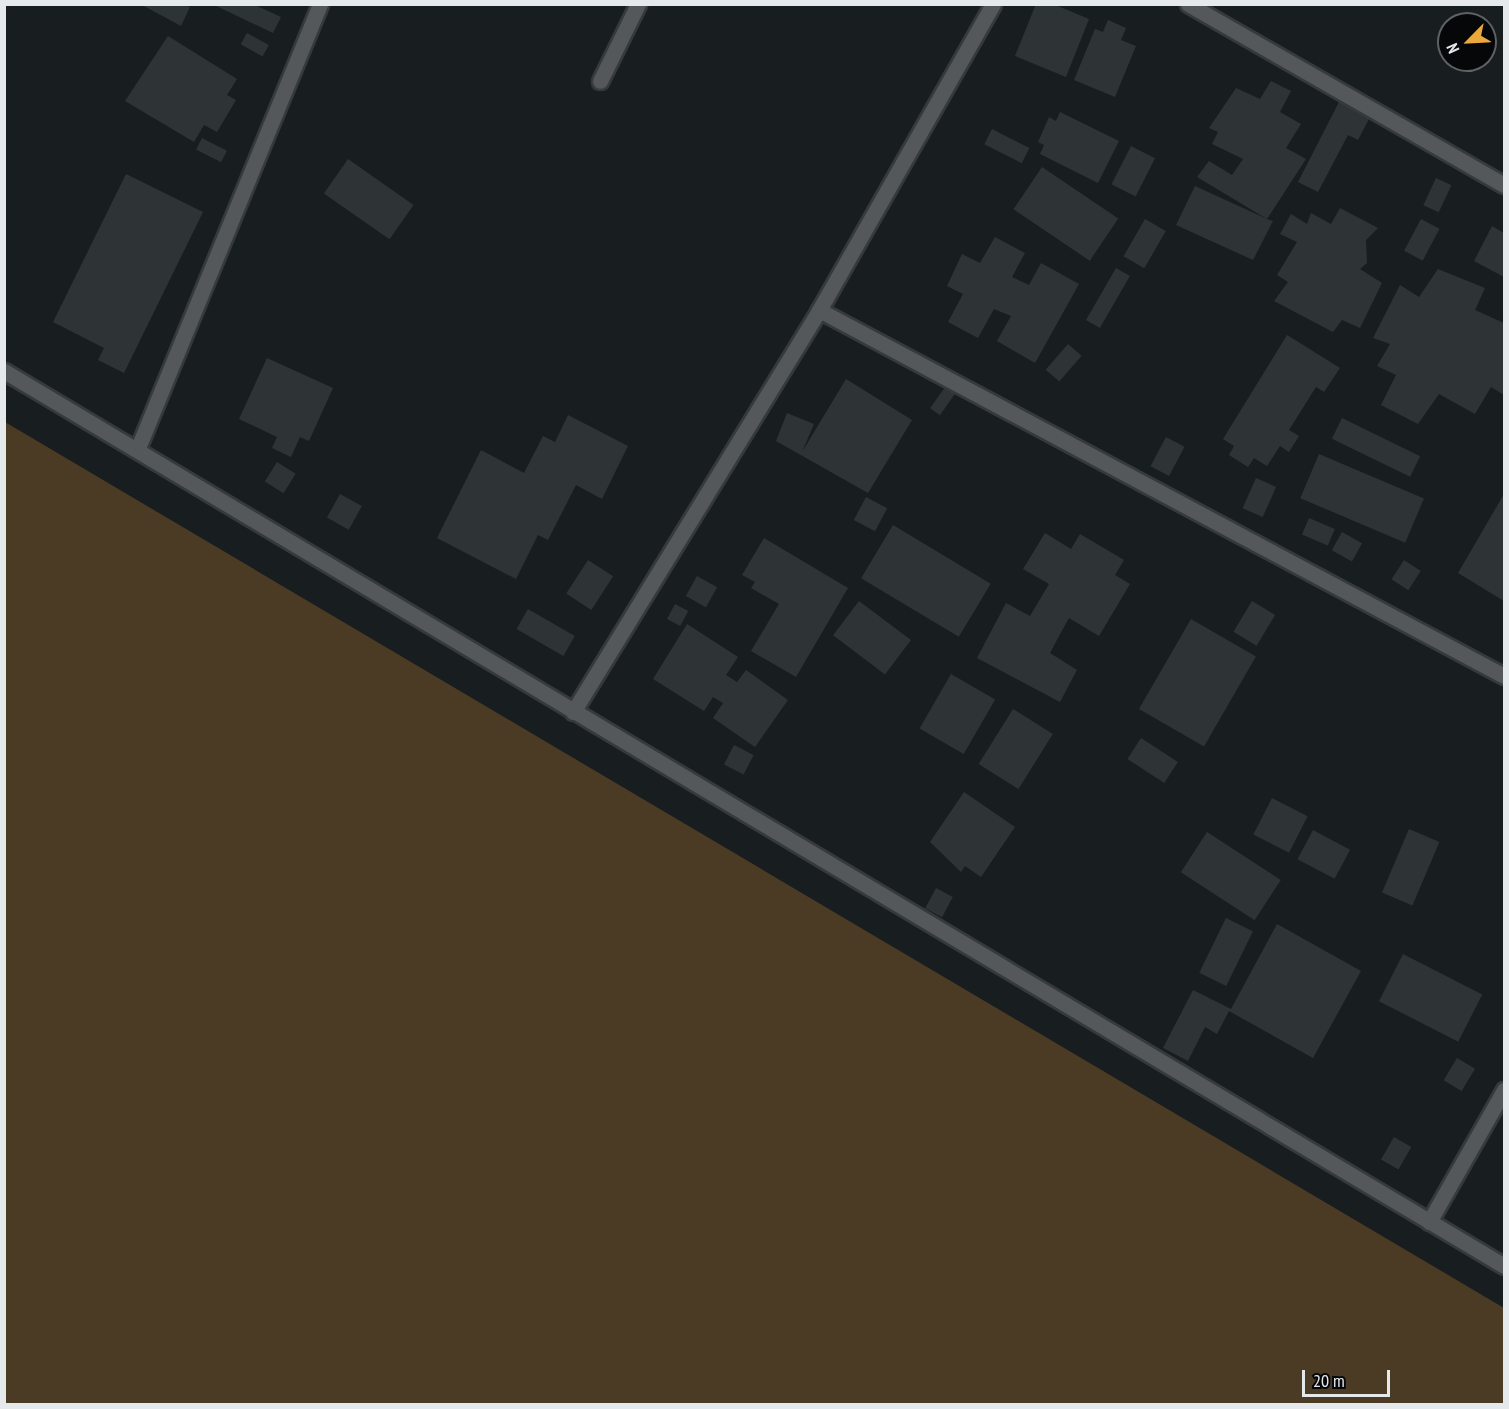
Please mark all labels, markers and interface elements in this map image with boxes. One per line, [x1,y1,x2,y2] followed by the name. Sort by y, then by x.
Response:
[1437,12,1497,72] north arrow
[1441,41,1463,57] text: N
[1305,1358,1394,1396] scale bar
[1313,1369,1345,1392] text: 20 m

